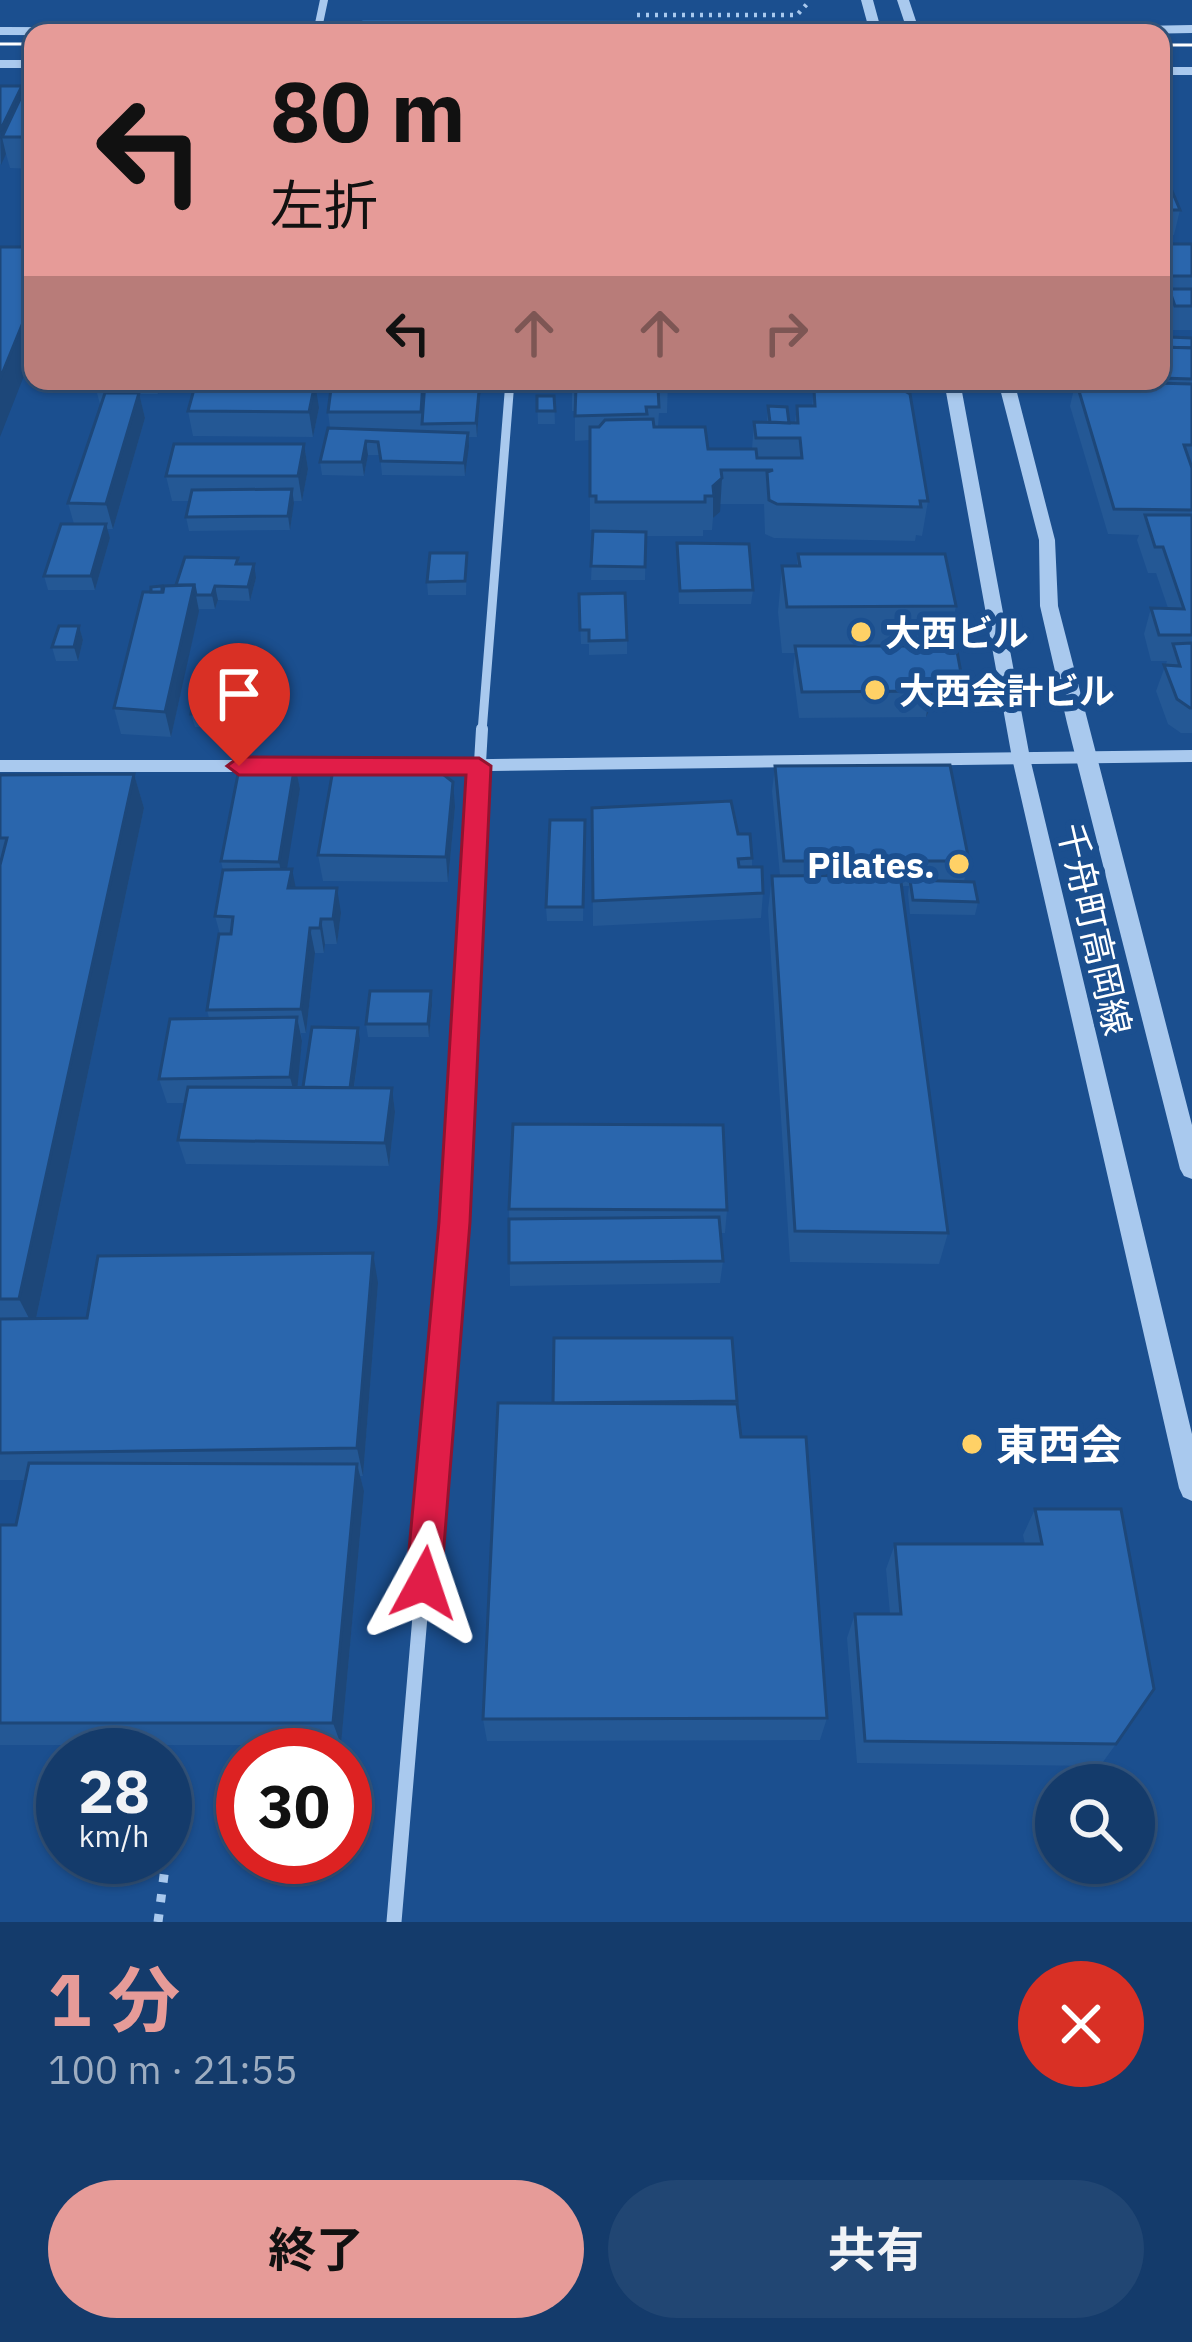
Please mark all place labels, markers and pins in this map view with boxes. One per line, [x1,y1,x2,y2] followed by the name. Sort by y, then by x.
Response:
[885,609,1029,656] place label: 大西ビル
[848,619,874,645] marker: 大西ビル
[188,643,290,766] pin
[899,667,1115,714] place label: 大西会計ビル
[862,677,888,703] marker: 大西会計ビル
[807,841,935,888] place label: Pilates.
[946,851,972,877] marker: Pilates.
[996,1417,1122,1472] place label: 東西会
[959,1431,985,1457] marker: 東西会

